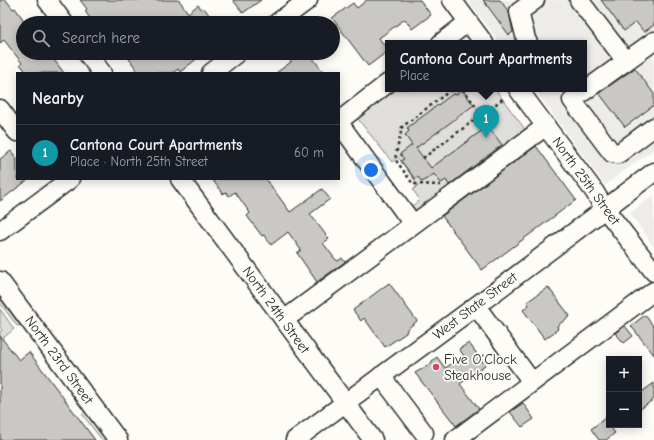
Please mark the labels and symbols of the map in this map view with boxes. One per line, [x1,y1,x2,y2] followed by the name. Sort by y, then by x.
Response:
[473,105,499,138] pin: 1
[548,134,624,229] street label: North 25th Street
[361,160,381,180] your location
[239,263,314,358] street label: North 24th Street
[429,268,521,343] street label: West State Street
[21,313,97,408] street label: North 23rd Street
[444,351,517,384] place label: Five O'Clock Steakhouse
[431,362,441,372] marker: Five O'Clock Steakhouse

